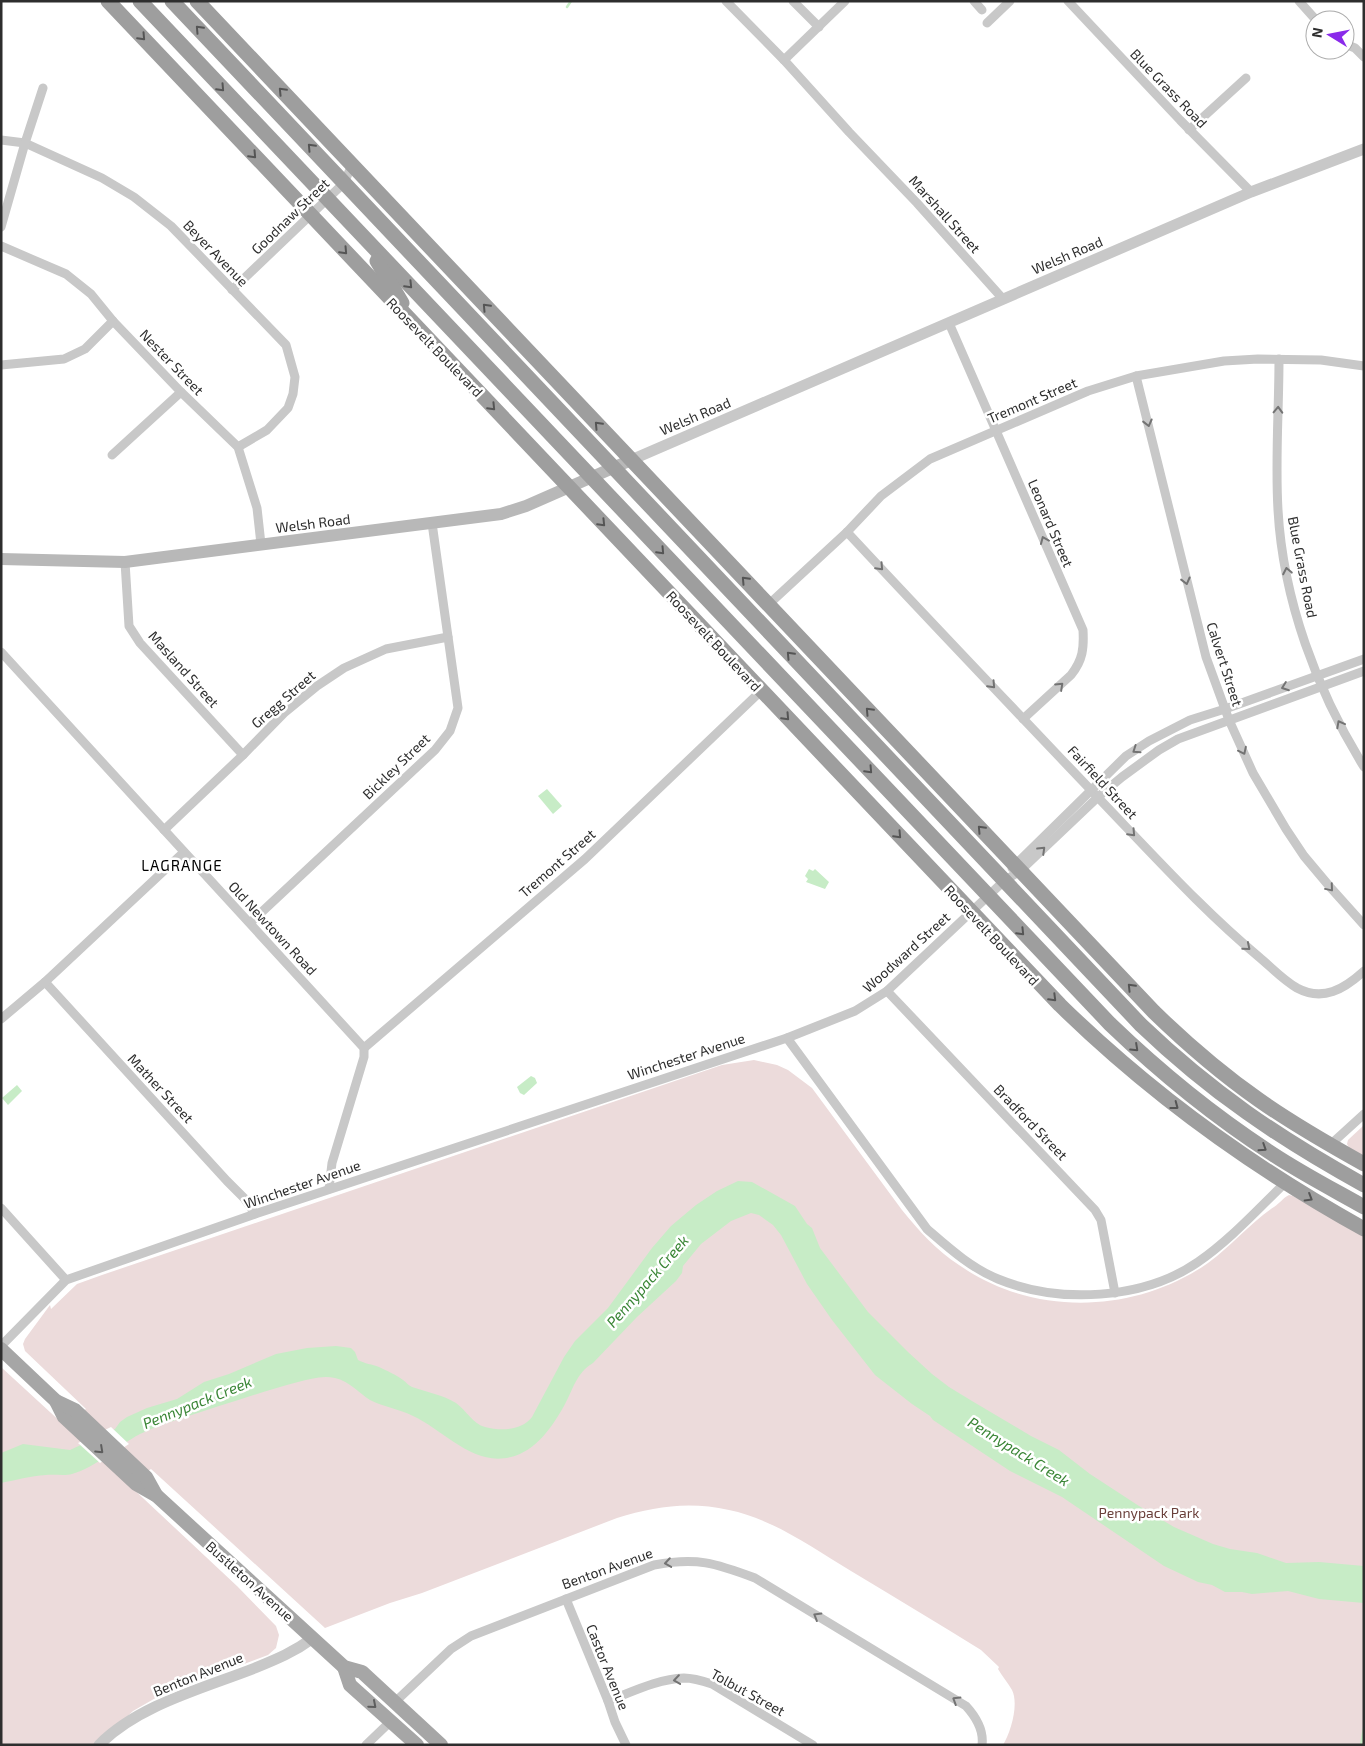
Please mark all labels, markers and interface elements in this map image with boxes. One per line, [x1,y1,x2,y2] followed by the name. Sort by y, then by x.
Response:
[1305,10,1355,60] north arrow
[196,26,205,35] one-way arrow
[1307,26,1326,39] text: N
[136,31,145,40] one-way arrow
[1127,45,1211,131] street label: Blue Grass Road
[215,82,224,91] one-way arrow
[279,88,288,97] one-way arrow
[308,144,317,153] one-way arrow
[247,149,256,158] one-way arrow
[906,172,984,256] street label: Marshall Street
[247,175,333,257] street label: Goodnaw Street
[180,216,252,290] street label: Beyer Avenue
[1029,232,1105,278] street label: Welsh Road
[338,245,347,254] one-way arrow
[403,280,412,289] one-way arrow
[383,294,487,400] street label: Roosevelt Boulevard
[483,303,492,312] one-way arrow
[136,326,208,398] street label: Nester Street
[985,374,1079,426] street label: Tremont Street
[657,393,733,439] street label: Welsh Road
[486,401,495,410] one-way arrow
[1272,405,1283,413] one-way arrow
[1142,419,1153,428] one-way arrow
[595,421,604,430] one-way arrow
[1025,476,1077,570] street label: Leonard Street
[275,510,351,536] street label: Welsh Road
[1285,515,1321,619] street label: Blue Grass Road
[596,517,605,526] one-way arrow
[1039,536,1050,545] one-way arrow
[655,545,664,554] one-way arrow
[874,562,883,571] one-way arrow
[1282,567,1293,576] one-way arrow
[742,577,751,586] one-way arrow
[1180,577,1191,586] one-way arrow
[663,587,765,695] street label: Roosevelt Boulevard
[1203,620,1247,708] street label: Calvert Street
[145,627,223,711] street label: Masland Street
[787,651,796,660] one-way arrow
[247,667,319,731] street label: Gregg Street
[986,680,995,689] one-way arrow
[1281,681,1290,691] one-way arrow
[1054,683,1063,692] one-way arrow
[866,708,875,717] one-way arrow
[780,711,789,720] one-way arrow
[1336,721,1346,730] one-way arrow
[359,730,433,802] street label: Bickley Street
[1065,742,1141,822] street label: Fairfield Street
[1132,744,1142,753] one-way arrow
[1237,746,1247,755] one-way arrow
[863,765,872,774] one-way arrow
[515,825,599,901] street label: Tremont Street
[978,826,987,835] one-way arrow
[1126,827,1135,836] one-way arrow
[892,829,901,838] one-way arrow
[1036,847,1045,856] one-way arrow
[141,856,223,874] district label: LAGRANGE
[225,878,321,978] street label: Old Newtown Road
[941,881,1043,989] street label: Roosevelt Boulevard
[1325,882,1334,891] one-way arrow
[859,908,953,996] street label: Woodward Street
[1015,926,1024,935] one-way arrow
[1241,941,1250,950] one-way arrow
[1128,984,1137,993] one-way arrow
[1047,993,1056,1002] one-way arrow
[625,1029,747,1083] street label: Winchester Avenue
[1129,1042,1138,1051] one-way arrow
[125,1050,197,1126] street label: Mather Street
[991,1081,1071,1163] street label: Bradford Street
[1169,1100,1179,1109] one-way arrow
[1257,1142,1266,1151] one-way arrow
[241,1156,363,1212] street label: Winchester Avenue
[1303,1191,1312,1201] one-way arrow
[602,1231,693,1331] water label: Pennypack Creek
[140,1372,255,1433] water label: Pennypack Creek
[964,1413,1073,1490] water label: Pennypack Creek
[94,1444,103,1453] one-way arrow
[1099,1504,1199,1521] park label: Pennypack Park
[203,1537,297,1625] street label: Bustleton Avenue
[559,1544,655,1592] street label: Benton Avenue
[664,1557,672,1568] one-way arrow
[813,1613,822,1622] one-way arrow
[583,1622,633,1712] street label: Castor Avenue
[151,1648,245,1700] street label: Benton Avenue
[708,1665,788,1719] street label: Tolbut Street
[673,1674,681,1685] one-way arrow
[952,1697,961,1707] one-way arrow
[367,1699,376,1708] one-way arrow

